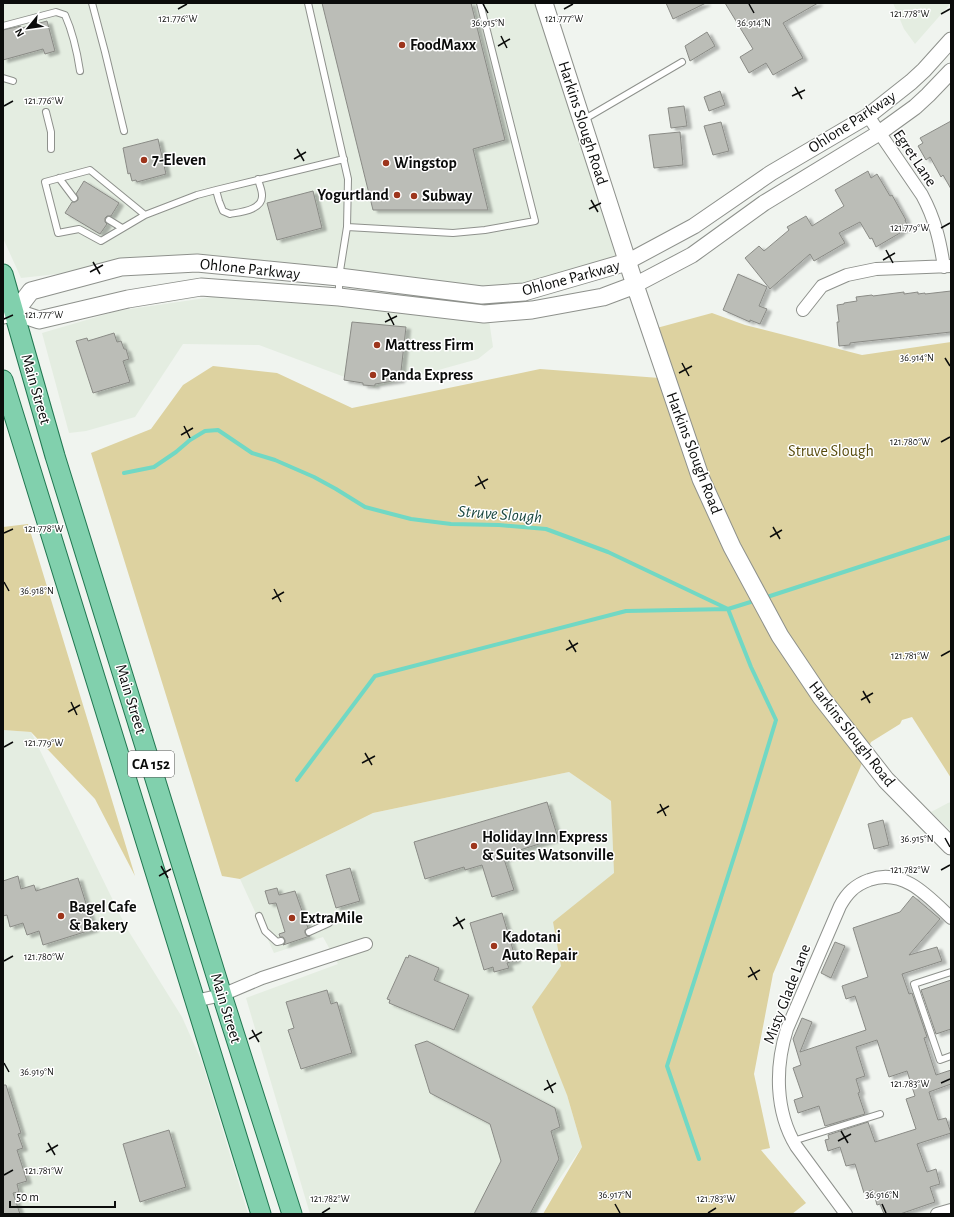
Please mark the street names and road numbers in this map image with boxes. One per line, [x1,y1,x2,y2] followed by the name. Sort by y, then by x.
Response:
[555,59,611,187] street label: Harkins Slough Road
[805,88,899,157] street label: Ohlone Parkway
[890,127,940,189] street label: Egret Lane
[199,256,301,283] street label: Ohlone Parkway
[520,257,622,300] street label: Ohlone Parkway
[18,352,54,426] street label: Main Street
[663,390,725,516] street label: Harkins Slough Road
[113,662,149,736] street label: Main Street
[806,678,898,790] street label: Harkins Slough Road
[128,751,174,777] road number: CA 152
[761,942,814,1047] street label: Misty Glade Lane
[208,971,244,1045] street label: Main Street

